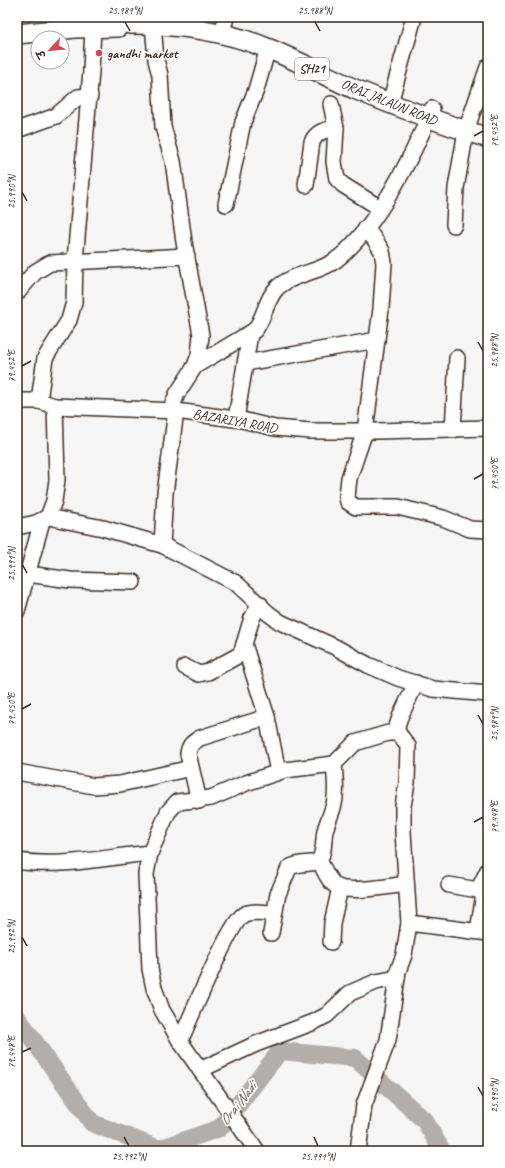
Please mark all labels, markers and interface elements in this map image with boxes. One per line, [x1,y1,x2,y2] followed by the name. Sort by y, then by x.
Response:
[108,4,144,17] text: 25.989°N
[298,4,334,17] text: 25.988°N
[30,30,70,70] north arrow
[107,45,180,62] place label: gandhi market
[32,47,49,62] text: उ
[94,48,104,58] marker: gandhi market
[295,58,329,80] road number: SH21
[339,75,441,130] street label: ORAI JALAUN ROAD
[488,113,501,147] text: 79.452°E
[5,173,18,209] text: 25.990°N
[488,332,501,368] text: 25.988°N
[5,348,18,382] text: 79.452°E
[191,405,280,437] street label: BAZARIYA ROAD
[488,456,501,490] text: 79.450°E
[5,545,18,581] text: 25.991°N
[5,691,18,725] text: 79.450°E
[488,705,501,741] text: 25.989°N
[488,799,501,833] text: 79.448°E
[5,918,18,954] text: 25.992°N
[5,1034,18,1068] text: 79.448°E
[215,1075,263,1129] water label: Orai Nadi
[488,1077,501,1113] text: 25.990°N
[112,1150,148,1163] text: 25.992°N
[301,1150,337,1163] text: 25.991°N

